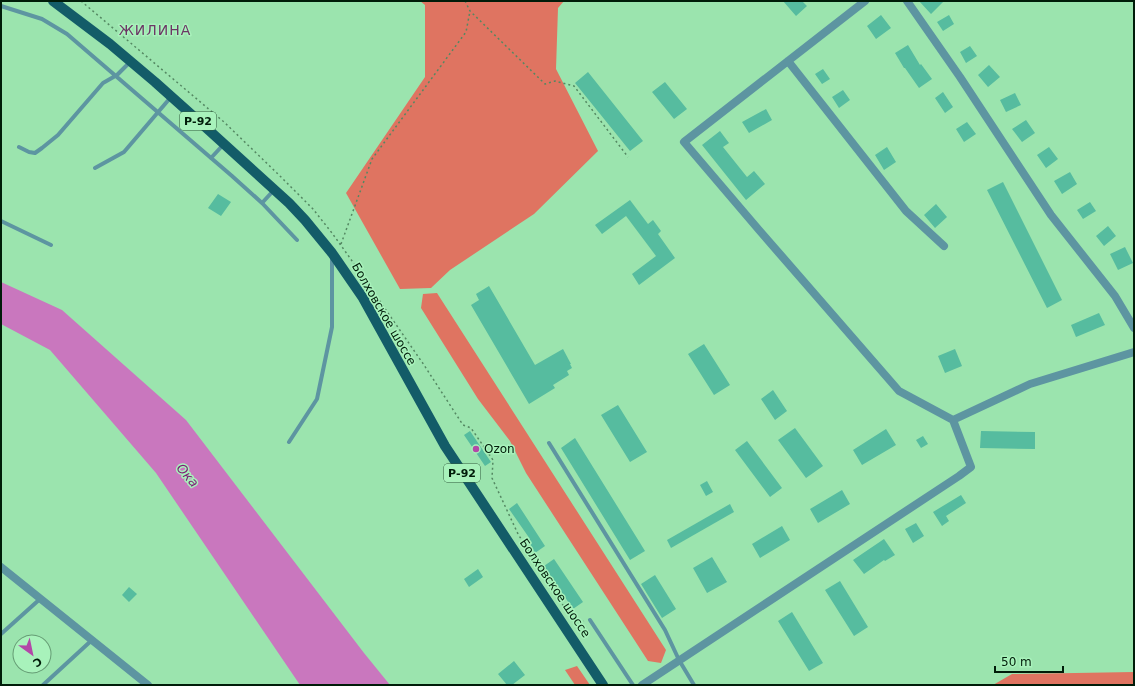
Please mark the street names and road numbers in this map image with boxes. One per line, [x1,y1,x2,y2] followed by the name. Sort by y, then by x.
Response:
[180,112,216,130] road number: Р-92
[349,260,419,368] street label: Болховское шоссе
[444,464,480,482] road number: Р-92
[517,536,593,640] street label: Болховское шоссе

